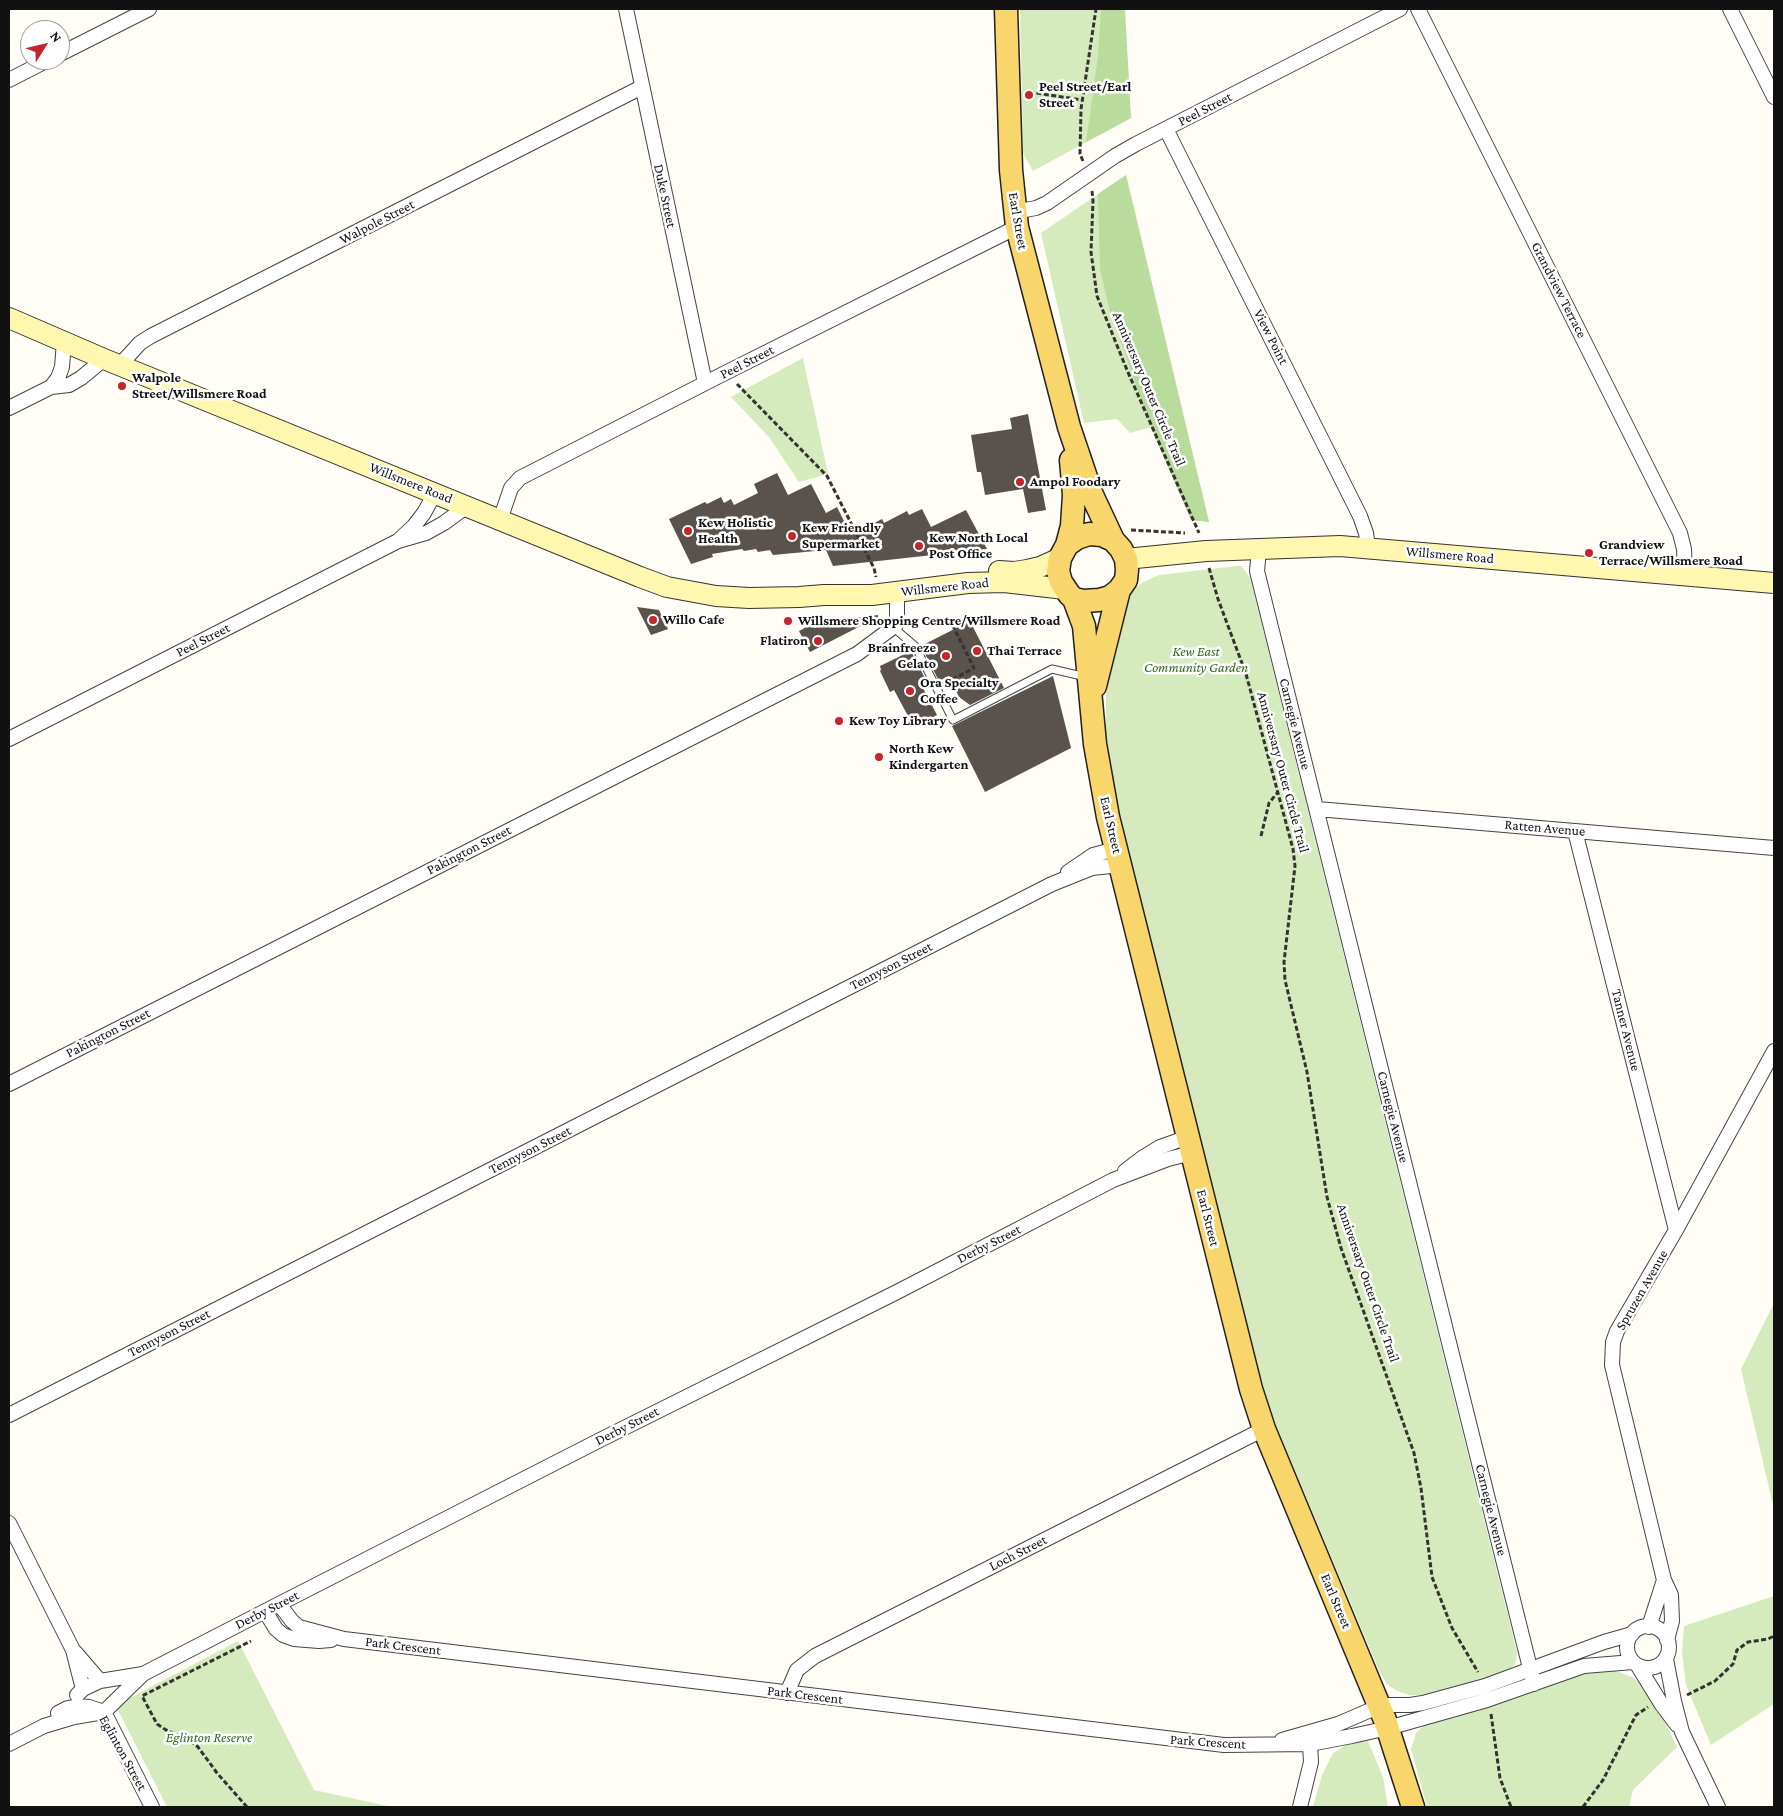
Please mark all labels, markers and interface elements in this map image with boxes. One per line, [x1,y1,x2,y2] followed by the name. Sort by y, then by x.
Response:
[20,20,70,70] north arrow
[47,28,66,45] text: N
[1039,79,1131,111] place label: Peel Street/Earl Street
[1175,88,1235,130] street label: Peel Street
[1023,89,1035,101] marker: Peel Street/Earl Street
[650,163,680,229] street label: Duke Street
[1005,191,1031,251] street label: Earl Street
[337,196,417,248] street label: Walpole Street
[1528,239,1590,341] street label: Grandview Terrace
[1250,306,1292,368] street label: View Point
[1109,309,1189,469] street label: Anniversary Outer Circle Trail
[717,341,777,383] street label: Peel Street
[132,370,267,402] place label: Walpole Street/Willsmere Road
[116,380,128,392] marker: Walpole Street/Willsmere Road
[367,459,455,507] street label: Willsmere Road
[1030,474,1120,490] place label: Ampol Foodary
[1014,476,1026,488] marker: Ampol Foodary
[698,515,773,548] place label: Kew Holistic Health
[802,520,881,552] place label: Kew Friendly Supermarket
[682,525,694,537] marker: Kew Holistic Health
[786,530,798,542] marker: Kew Friendly Supermarket
[929,530,1028,562] place label: Kew North Local Post Office
[1599,537,1743,570] place label: Grandview Terrace/Willsmere Road
[913,540,925,552] marker: Kew North Local Post Office
[1405,543,1495,567] street label: Willsmere Road
[1583,547,1595,559] marker: Grandview Terrace/Willsmere Road
[900,574,990,600] street label: Willsmere Road
[663,612,724,628] place label: Willo Cafe
[798,613,1060,629] place label: Willsmere Shopping Centre/Willsmere Road
[647,614,659,626] marker: Willo Cafe
[782,615,794,627] marker: Willsmere Shopping Centre/Willsmere Road
[173,619,233,661] street label: Peel Street
[760,633,808,649] place label: Flatiron
[812,635,824,647] marker: Flatiron
[868,640,936,672] place label: Brainfreeze Gelato
[987,643,1062,659] place label: Thai Terrace
[1144,644,1248,676] park label: Kew East Community Garden
[971,645,983,657] marker: Thai Terrace
[940,650,952,662] marker: Brainfreeze Gelato
[920,675,999,708] place label: Ora Specialty Coffee
[1276,676,1314,772] street label: Carnegie Avenue
[904,685,916,697] marker: Ora Specialty Coffee
[1253,690,1313,854] street label: Anniversary Outer Circle Trail
[849,713,946,729] place label: Kew Toy Library
[833,715,845,727] marker: Kew Toy Library
[889,741,968,774] place label: North Kew Kindergarten
[873,751,885,763] marker: North Kew Kindergarten
[1096,795,1126,855] street label: Earl Street
[1504,816,1586,840] street label: Ratten Avenue
[424,822,514,878] street label: Pakington Street
[847,938,935,994] street label: Tennyson Street
[1608,987,1644,1073] street label: Tanner Avenue
[63,1005,153,1061] street label: Pakington Street
[1374,1069,1412,1165] street label: Carnegie Avenue
[486,1122,574,1178] street label: Tennyson Street
[1193,1188,1223,1248] street label: Earl Street
[1333,1202,1403,1364] street label: Anniversary Outer Circle Trail
[954,1221,1024,1267] street label: Derby Street
[1612,1247,1672,1333] street label: Spruzen Avenue
[125,1305,213,1361] street label: Tennyson Street
[592,1403,662,1449] street label: Derby Street
[1472,1462,1510,1558] street label: Carnegie Avenue
[986,1531,1050,1575] street label: Loch Street
[1317,1571,1355,1631] street label: Earl Street
[232,1587,302,1633] street label: Derby Street
[364,1633,442,1659] street label: Park Crescent
[766,1682,844,1708] street label: Park Crescent
[95,1712,151,1794] street label: Eglinton Street
[166,1730,252,1746] park label: Eglinton Reserve
[1169,1731,1247,1753] street label: Park Crescent

